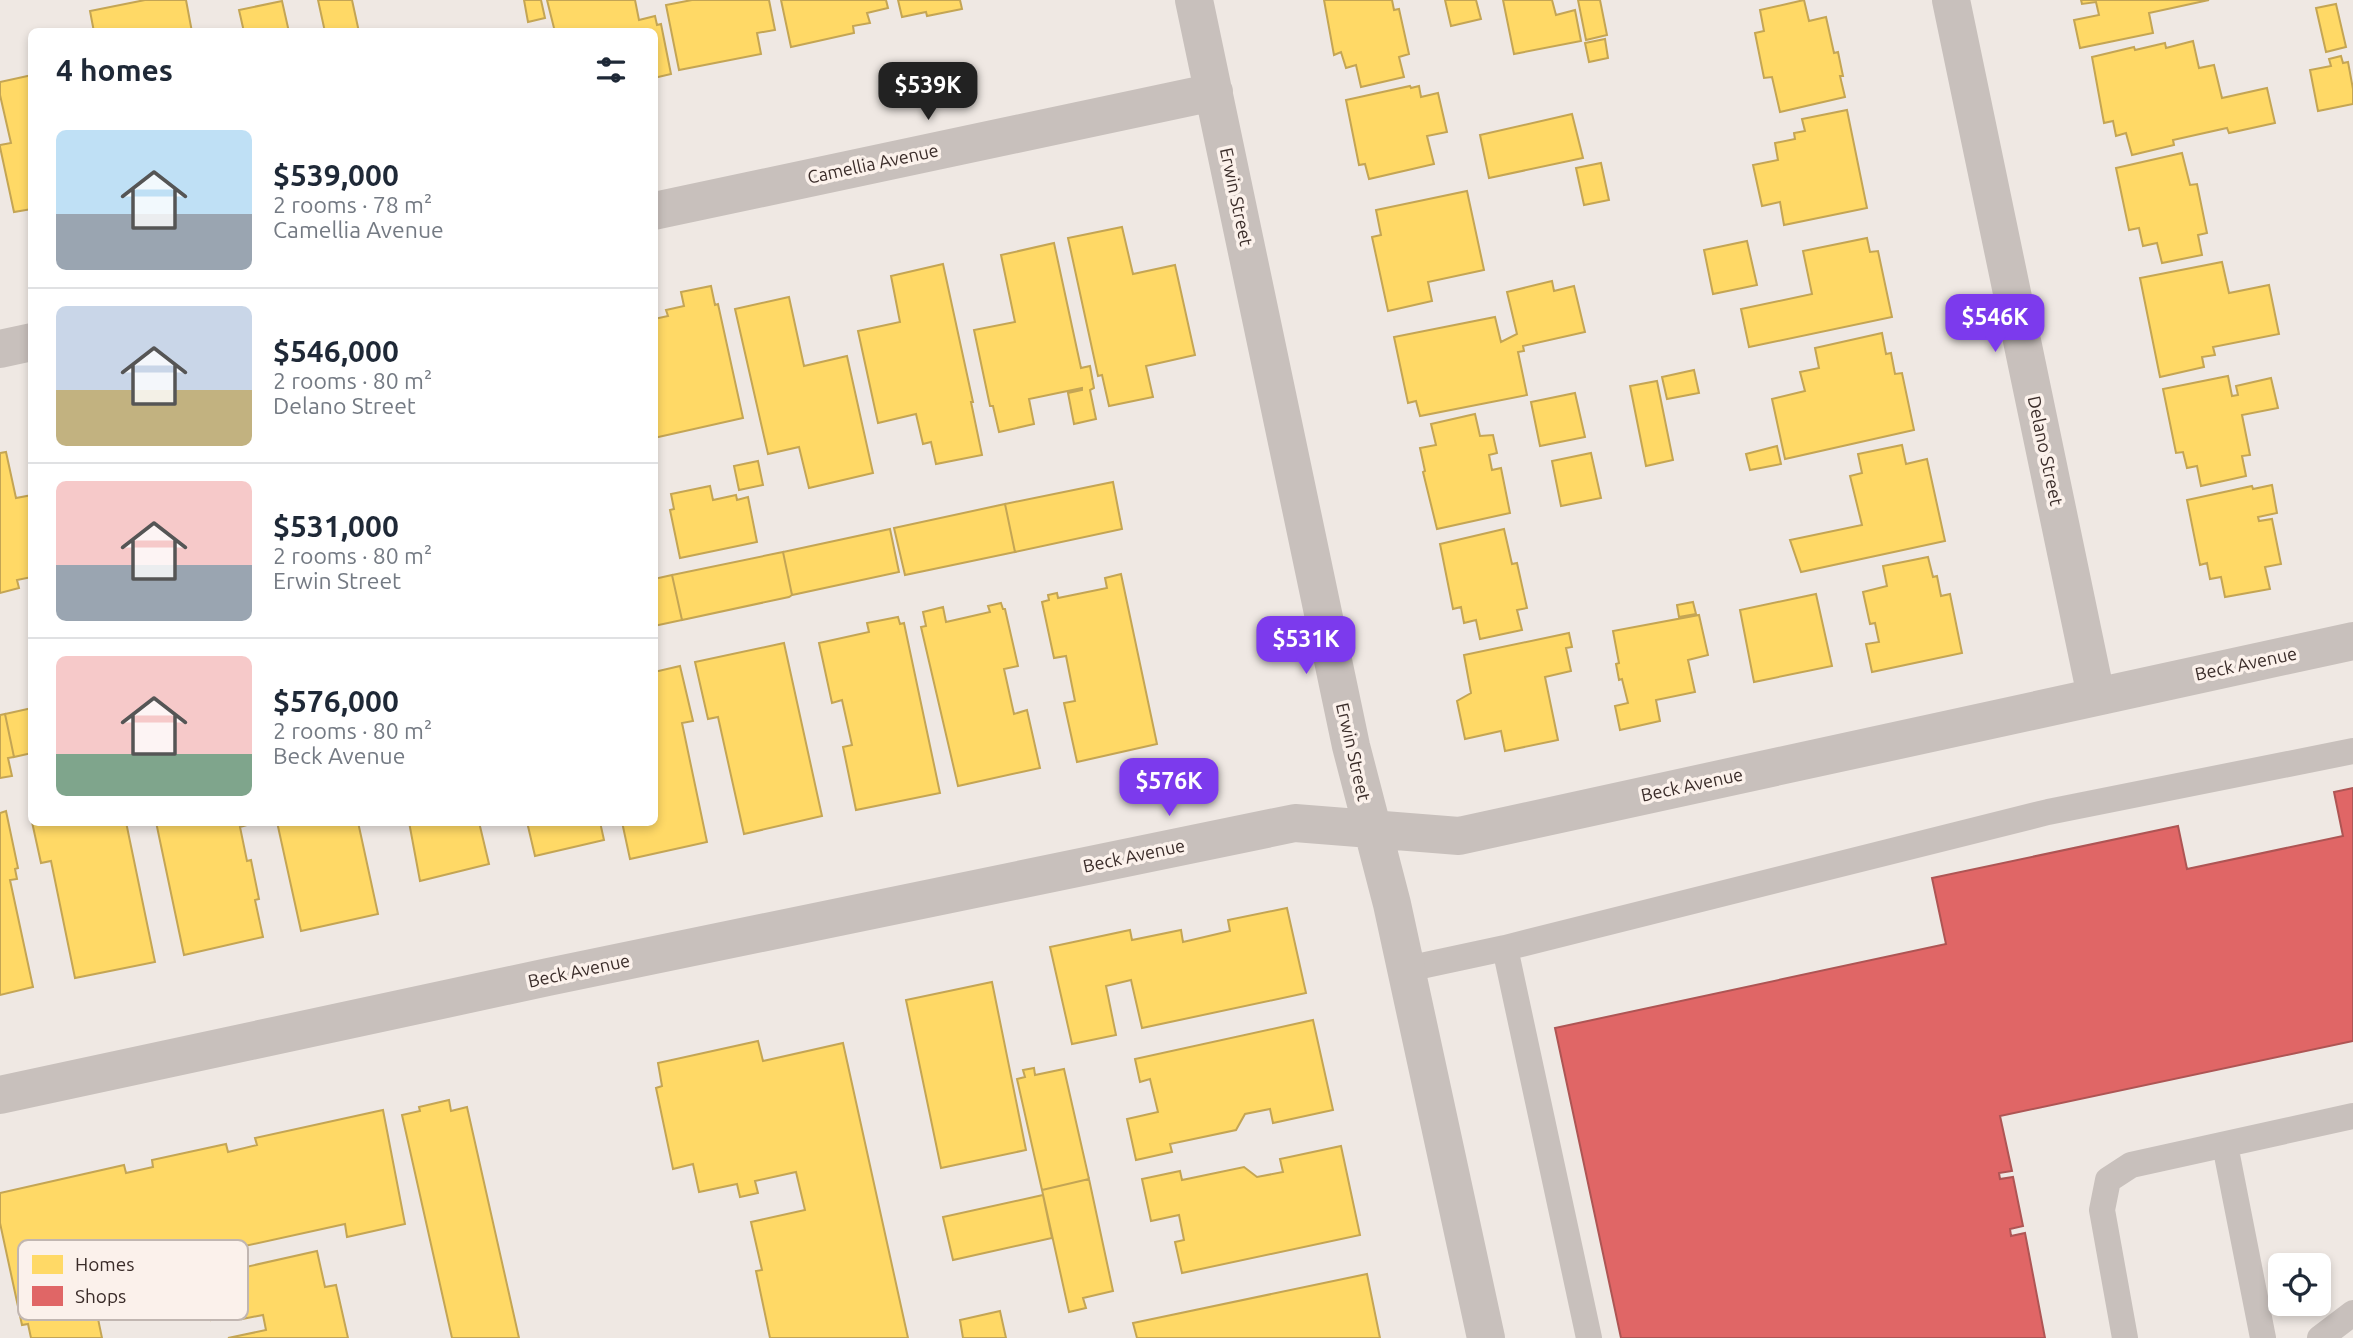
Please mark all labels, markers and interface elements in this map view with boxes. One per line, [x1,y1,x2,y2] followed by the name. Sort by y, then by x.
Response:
[592,51,630,89] icon: filters
[56,53,173,87] text: 4 homes
[879,62,977,122] pin: $539K
[894,72,962,97] text: $539K
[805,139,940,187] street label: Camellia Avenue
[1217,146,1257,248] street label: Erwin Street
[112,158,196,242] icon: home
[273,158,399,192] text: $539,000
[273,192,432,217] text: 2 rooms · 78 m²
[273,217,444,242] text: Camellia Avenue
[1946,294,2044,354] pin: $546K
[1961,304,2029,329] text: $546K
[112,334,196,418] icon: home
[273,334,399,368] text: $546,000
[273,368,432,393] text: 2 rooms · 80 m²
[273,393,416,418] text: Delano Street
[2025,394,2067,508] street label: Delano Street
[112,509,196,593] icon: home
[273,509,399,543] text: $531,000
[273,543,432,568] text: 2 rooms · 80 m²
[273,568,401,593] text: Erwin Street
[1257,616,1355,676] pin: $531K
[1272,626,1340,651] text: $531K
[2193,642,2299,684] street label: Beck Avenue
[112,684,196,768] icon: home
[273,684,399,718] text: $576,000
[1333,701,1375,803] street label: Erwin Street
[273,718,432,743] text: 2 rooms · 80 m²
[273,743,405,768] text: Beck Avenue
[1120,758,1218,818] pin: $576K
[1639,763,1745,805] street label: Beck Avenue
[1135,768,1203,793] text: $576K
[1081,834,1187,876] street label: Beck Avenue
[526,949,632,991] street label: Beck Avenue
[18,1240,248,1320] legend
[75,1253,135,1275] text: Homes
[2268,1253,2331,1316] map controls
[2268,1253,2331,1316] button: locate
[75,1285,126,1307] text: Shops

